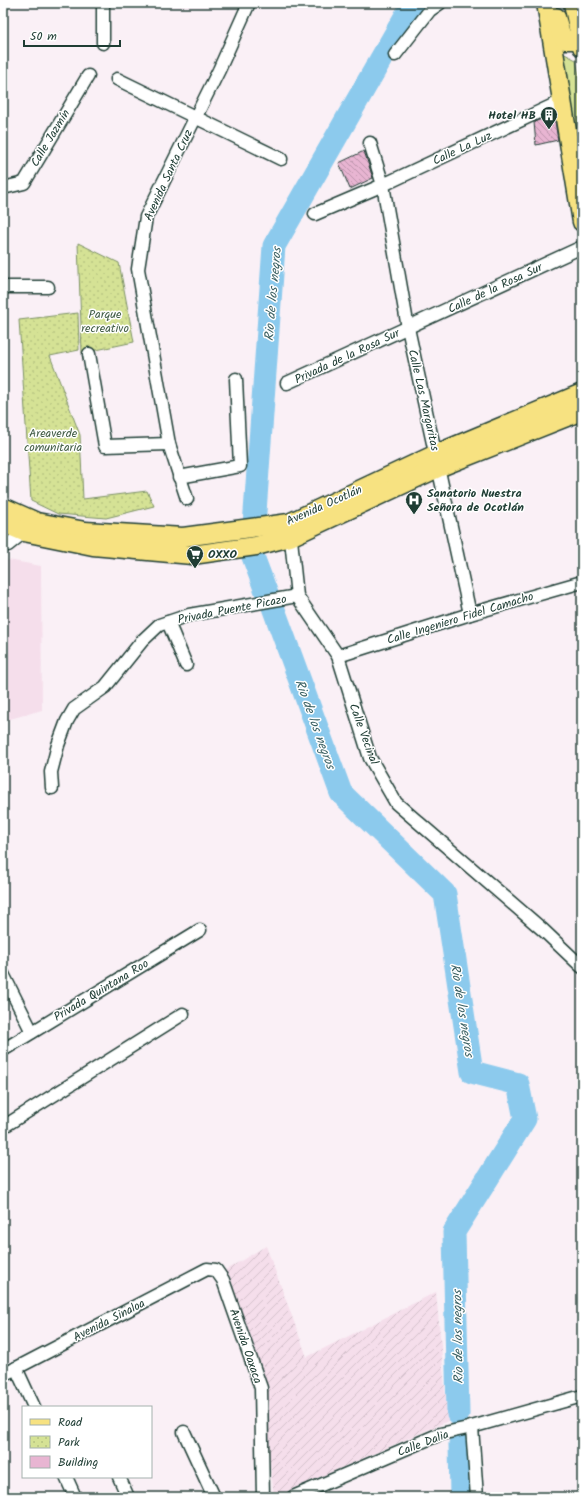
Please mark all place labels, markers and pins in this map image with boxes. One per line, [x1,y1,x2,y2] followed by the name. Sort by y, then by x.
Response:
[539,105,559,130] building icon: Hotel HB
[488,106,536,125] place label: Hotel HB
[427,484,524,517] place label: Sanatorio Nuestra Señora de Ocotlán
[404,490,424,515] hospital icon: Sanatorio Nuestra Señora de Ocotlán
[185,544,205,569] supermarket icon: OXXO
[208,545,237,564] place label: OXXO

